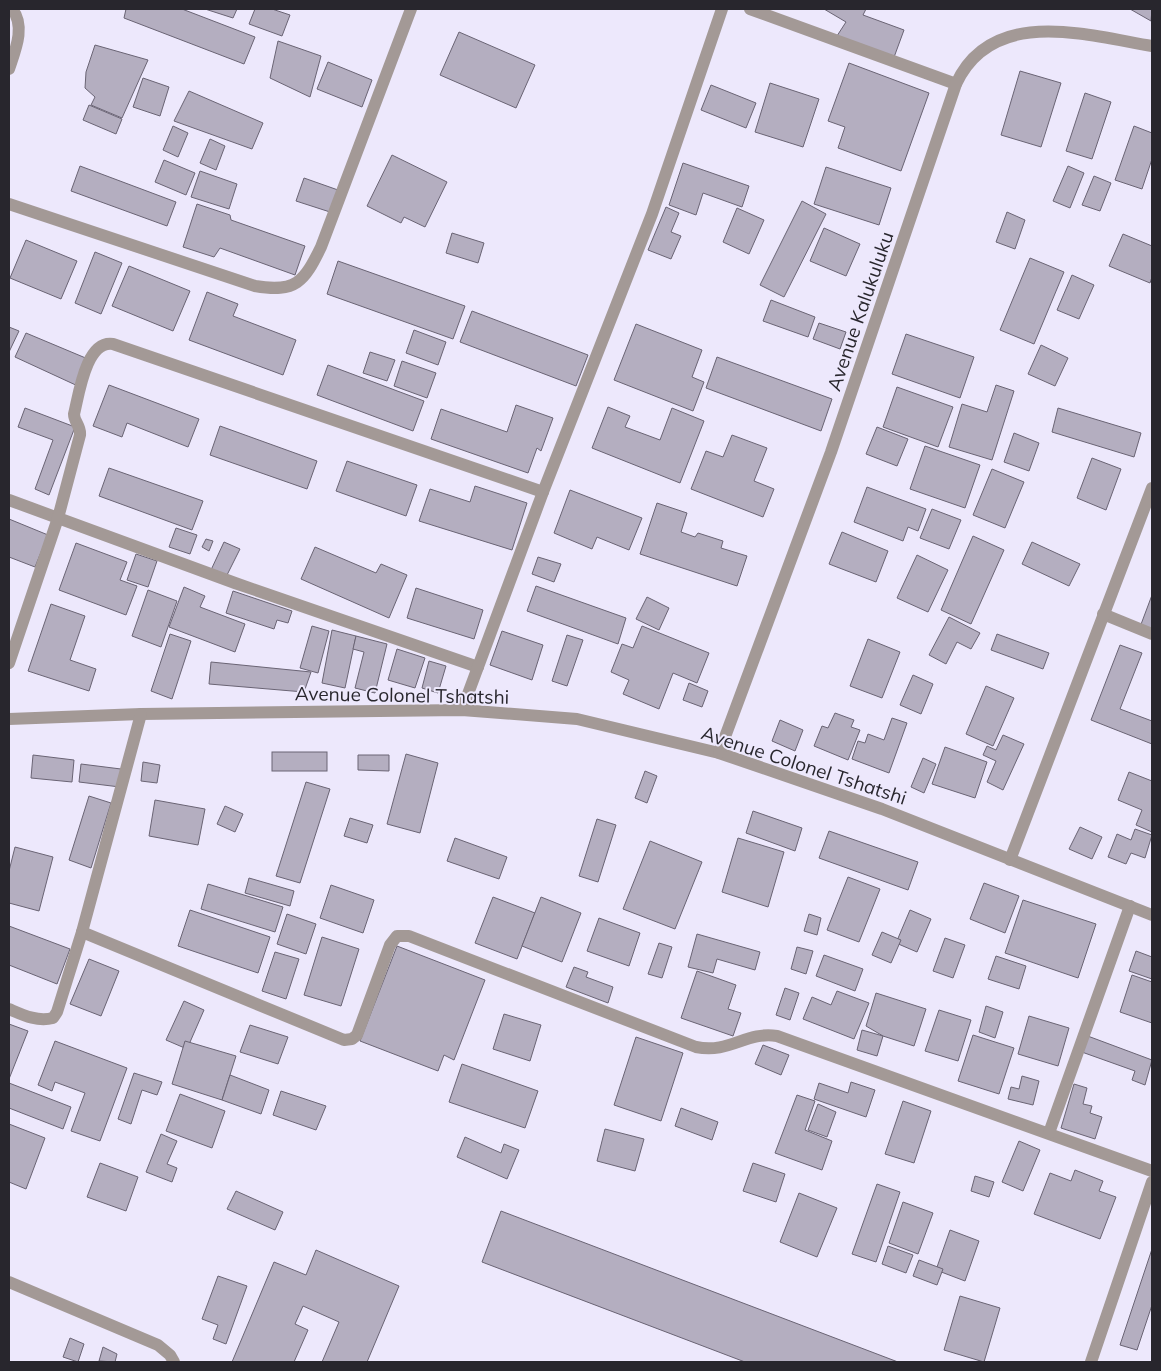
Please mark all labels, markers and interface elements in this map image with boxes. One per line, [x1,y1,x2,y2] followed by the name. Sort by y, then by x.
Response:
[821,228,899,394] street label: Avenue Kalukuluku
[295,681,509,709] street label: Avenue Colonel Tshatshi
[698,720,910,810] street label: Avenue Colonel Tshatshi

